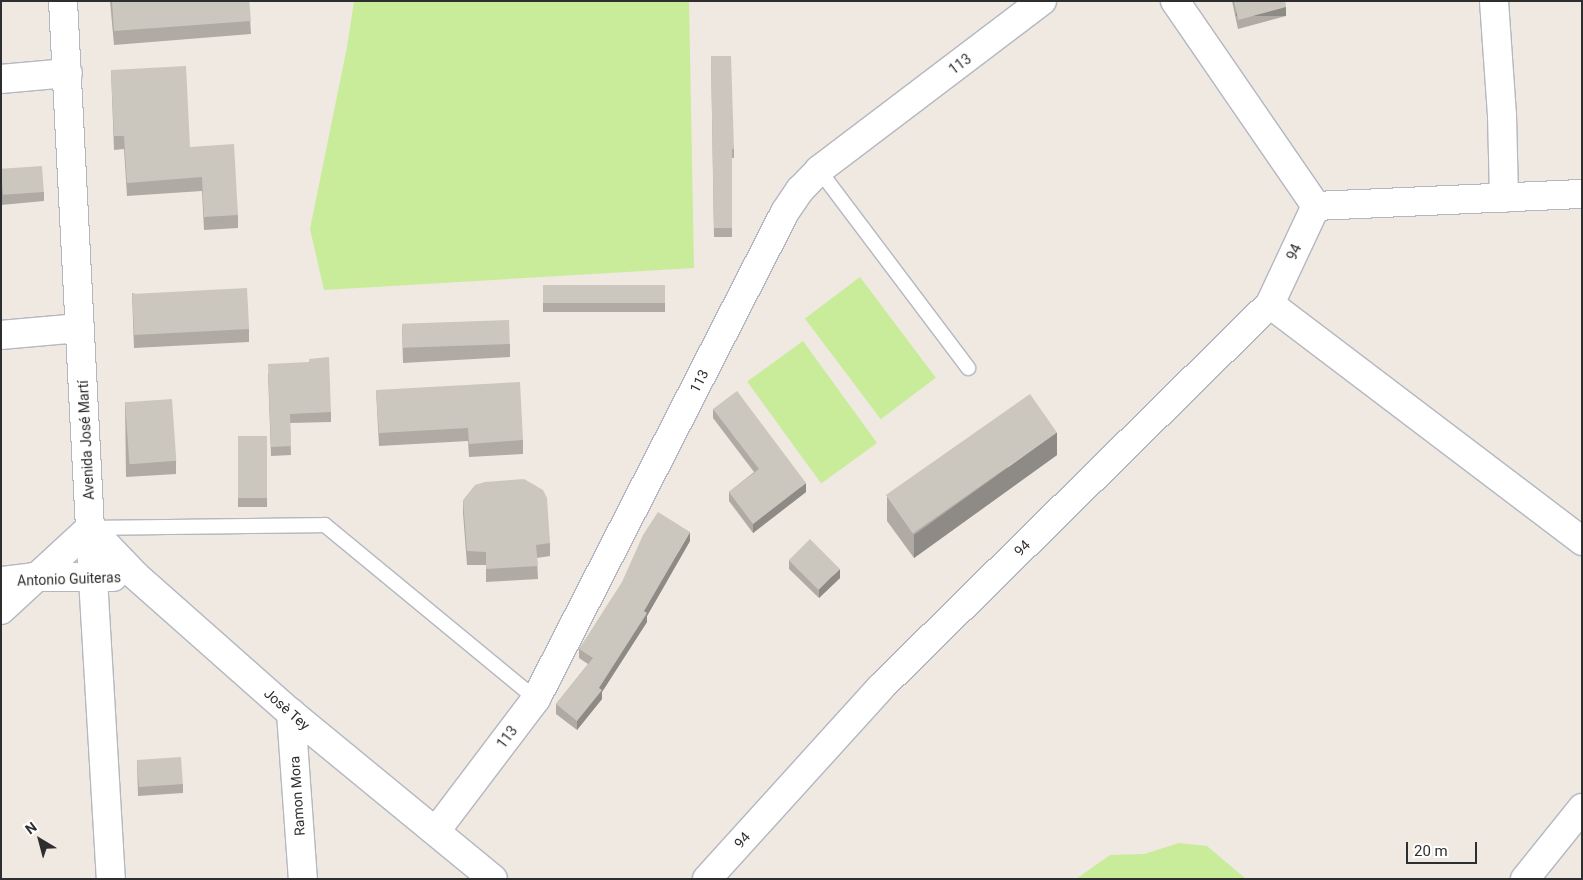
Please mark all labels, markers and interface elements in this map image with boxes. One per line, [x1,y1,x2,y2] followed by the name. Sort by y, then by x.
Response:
[946,50,974,78] street label: 113
[1283,241,1305,263] street label: 94
[686,367,712,395] street label: 113
[74,380,98,500] street label: Avenida José Martí
[1010,536,1034,560] street label: 94
[17,569,121,589] street label: Antonio Guiteras
[261,684,313,734] street label: Josè Tey
[493,723,521,751] street label: 113
[286,756,308,836] street label: Ramon Mora
[15,815,65,865] north arrow
[22,819,40,837] text: N
[730,829,754,851] street label: 94
[1408,832,1479,864] scale bar
[1414,842,1448,860] text: 20 m

